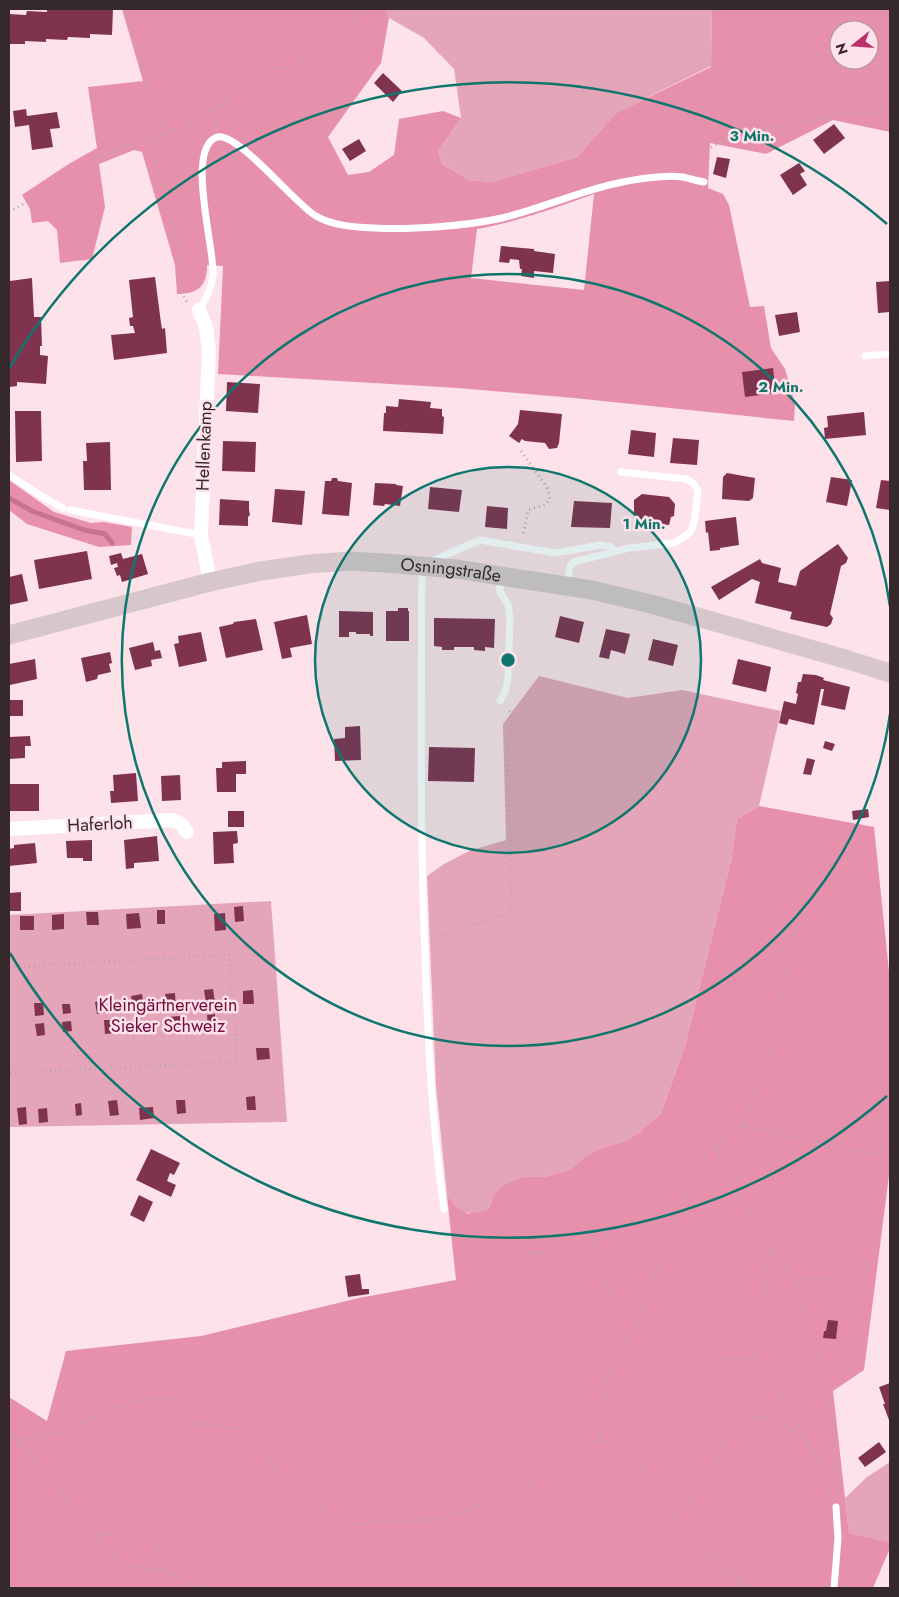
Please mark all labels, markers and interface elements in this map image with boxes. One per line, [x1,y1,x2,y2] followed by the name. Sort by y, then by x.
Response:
[829,20,879,70] north arrow
[830,41,853,57] text: N
[730,125,774,147] text: 3 Min.
[758,376,804,398] text: 2 Min.
[189,401,219,491] street label: Hellenkamp
[622,513,666,535] text: 1 Min.
[399,551,503,589] street label: Osningstraße
[499,651,517,669] centre of rings
[67,809,133,839] street label: Haferloh
[99,992,237,1039] park label: Kleingärtnerverein Sieker Schweiz

